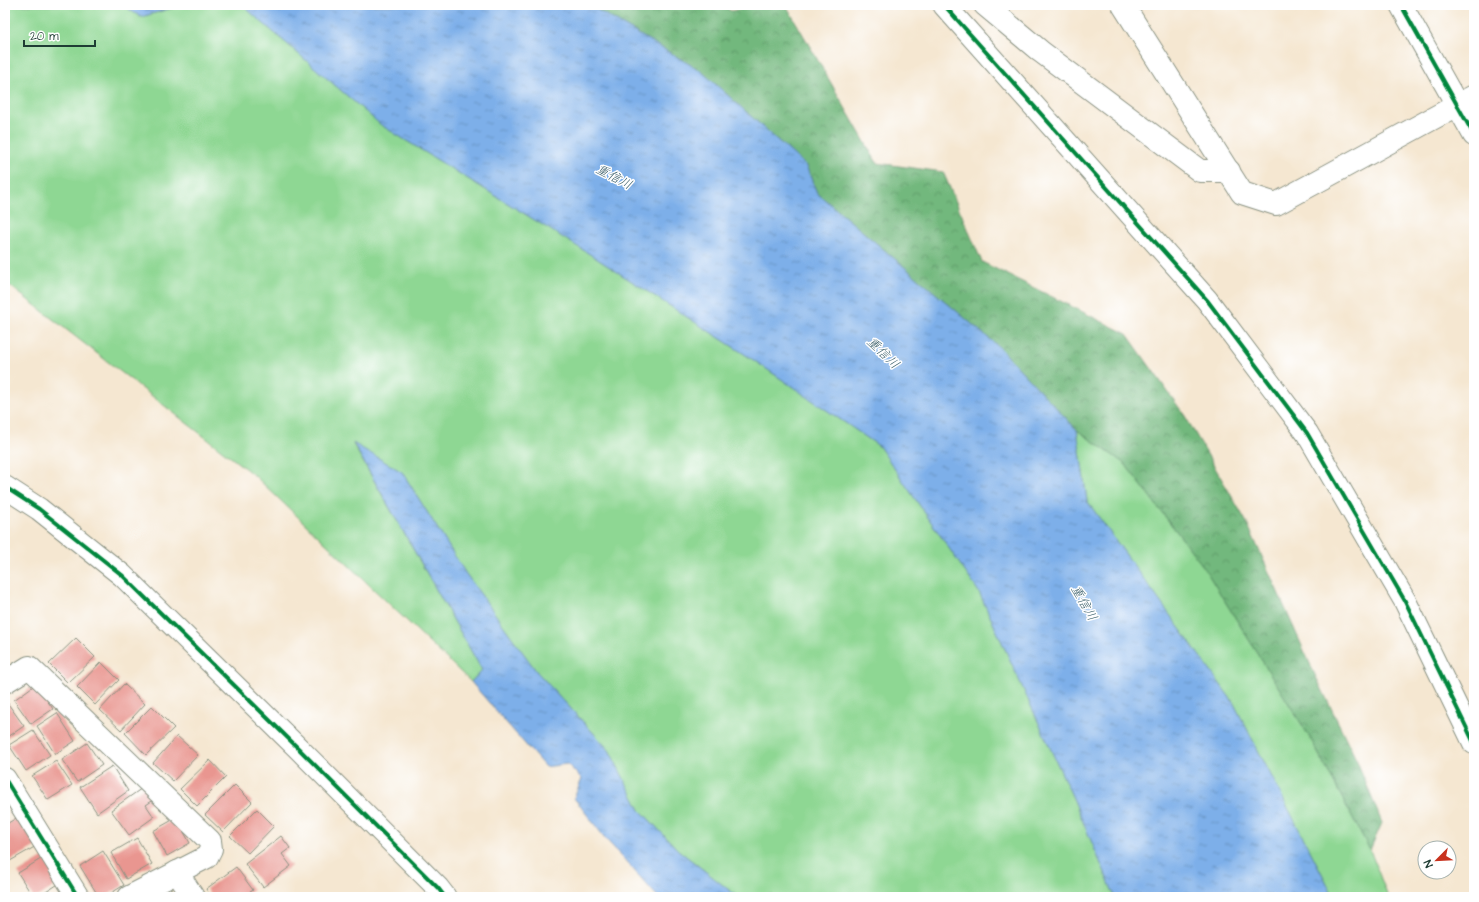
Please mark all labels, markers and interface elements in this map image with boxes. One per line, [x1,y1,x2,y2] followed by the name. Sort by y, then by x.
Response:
[24,22,95,48] scale bar
[30,28,59,45] text: 20 m
[593,160,635,194] water label: 重信川
[863,333,903,373] water label: 重信川
[1067,582,1101,624] water label: 重信川
[1417,840,1457,880] north arrow
[1420,858,1437,870] text: N

